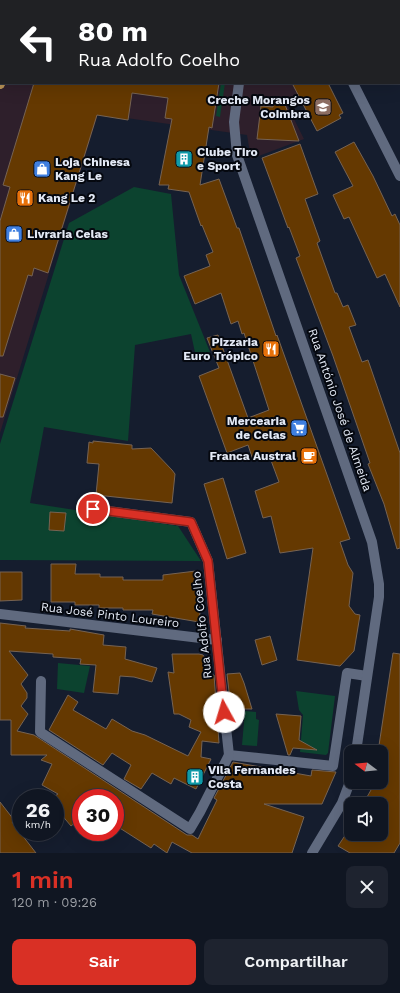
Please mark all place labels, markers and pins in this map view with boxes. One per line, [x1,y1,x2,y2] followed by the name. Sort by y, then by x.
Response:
[207,93,311,121] place label: Creche Morangos Coimbra
[313,97,333,117] school or university icon: Creche Morangos Coimbra
[197,145,258,173] place label: Clube Tiro e Sport
[174,149,194,169] building icon: Clube Tiro e Sport
[55,155,130,183] place label: Loja Chinesa Kang Le
[32,159,52,179] shop icon: Loja Chinesa Kang Le
[15,188,35,208] restaurant icon: Kang Le 2
[38,191,95,205] place label: Kang Le 2
[4,224,24,244] shop icon: Livraria Celas
[27,227,108,241] place label: Livraria Celas
[183,335,258,363] place label: Pizzaria Euro Trópico
[261,339,281,359] restaurant icon: Pizzaria Euro Trópico
[227,414,287,442] place label: Mercearia de Celas
[289,418,309,438] supermarket icon: Mercearia de Celas
[299,446,319,466] cafe icon: Franca Austral
[209,449,296,463] place label: Franca Austral
[76,492,110,526] pin
[208,763,296,791] place label: Vila Fernandes Costa
[185,767,205,787] building icon: Vila Fernandes Costa

